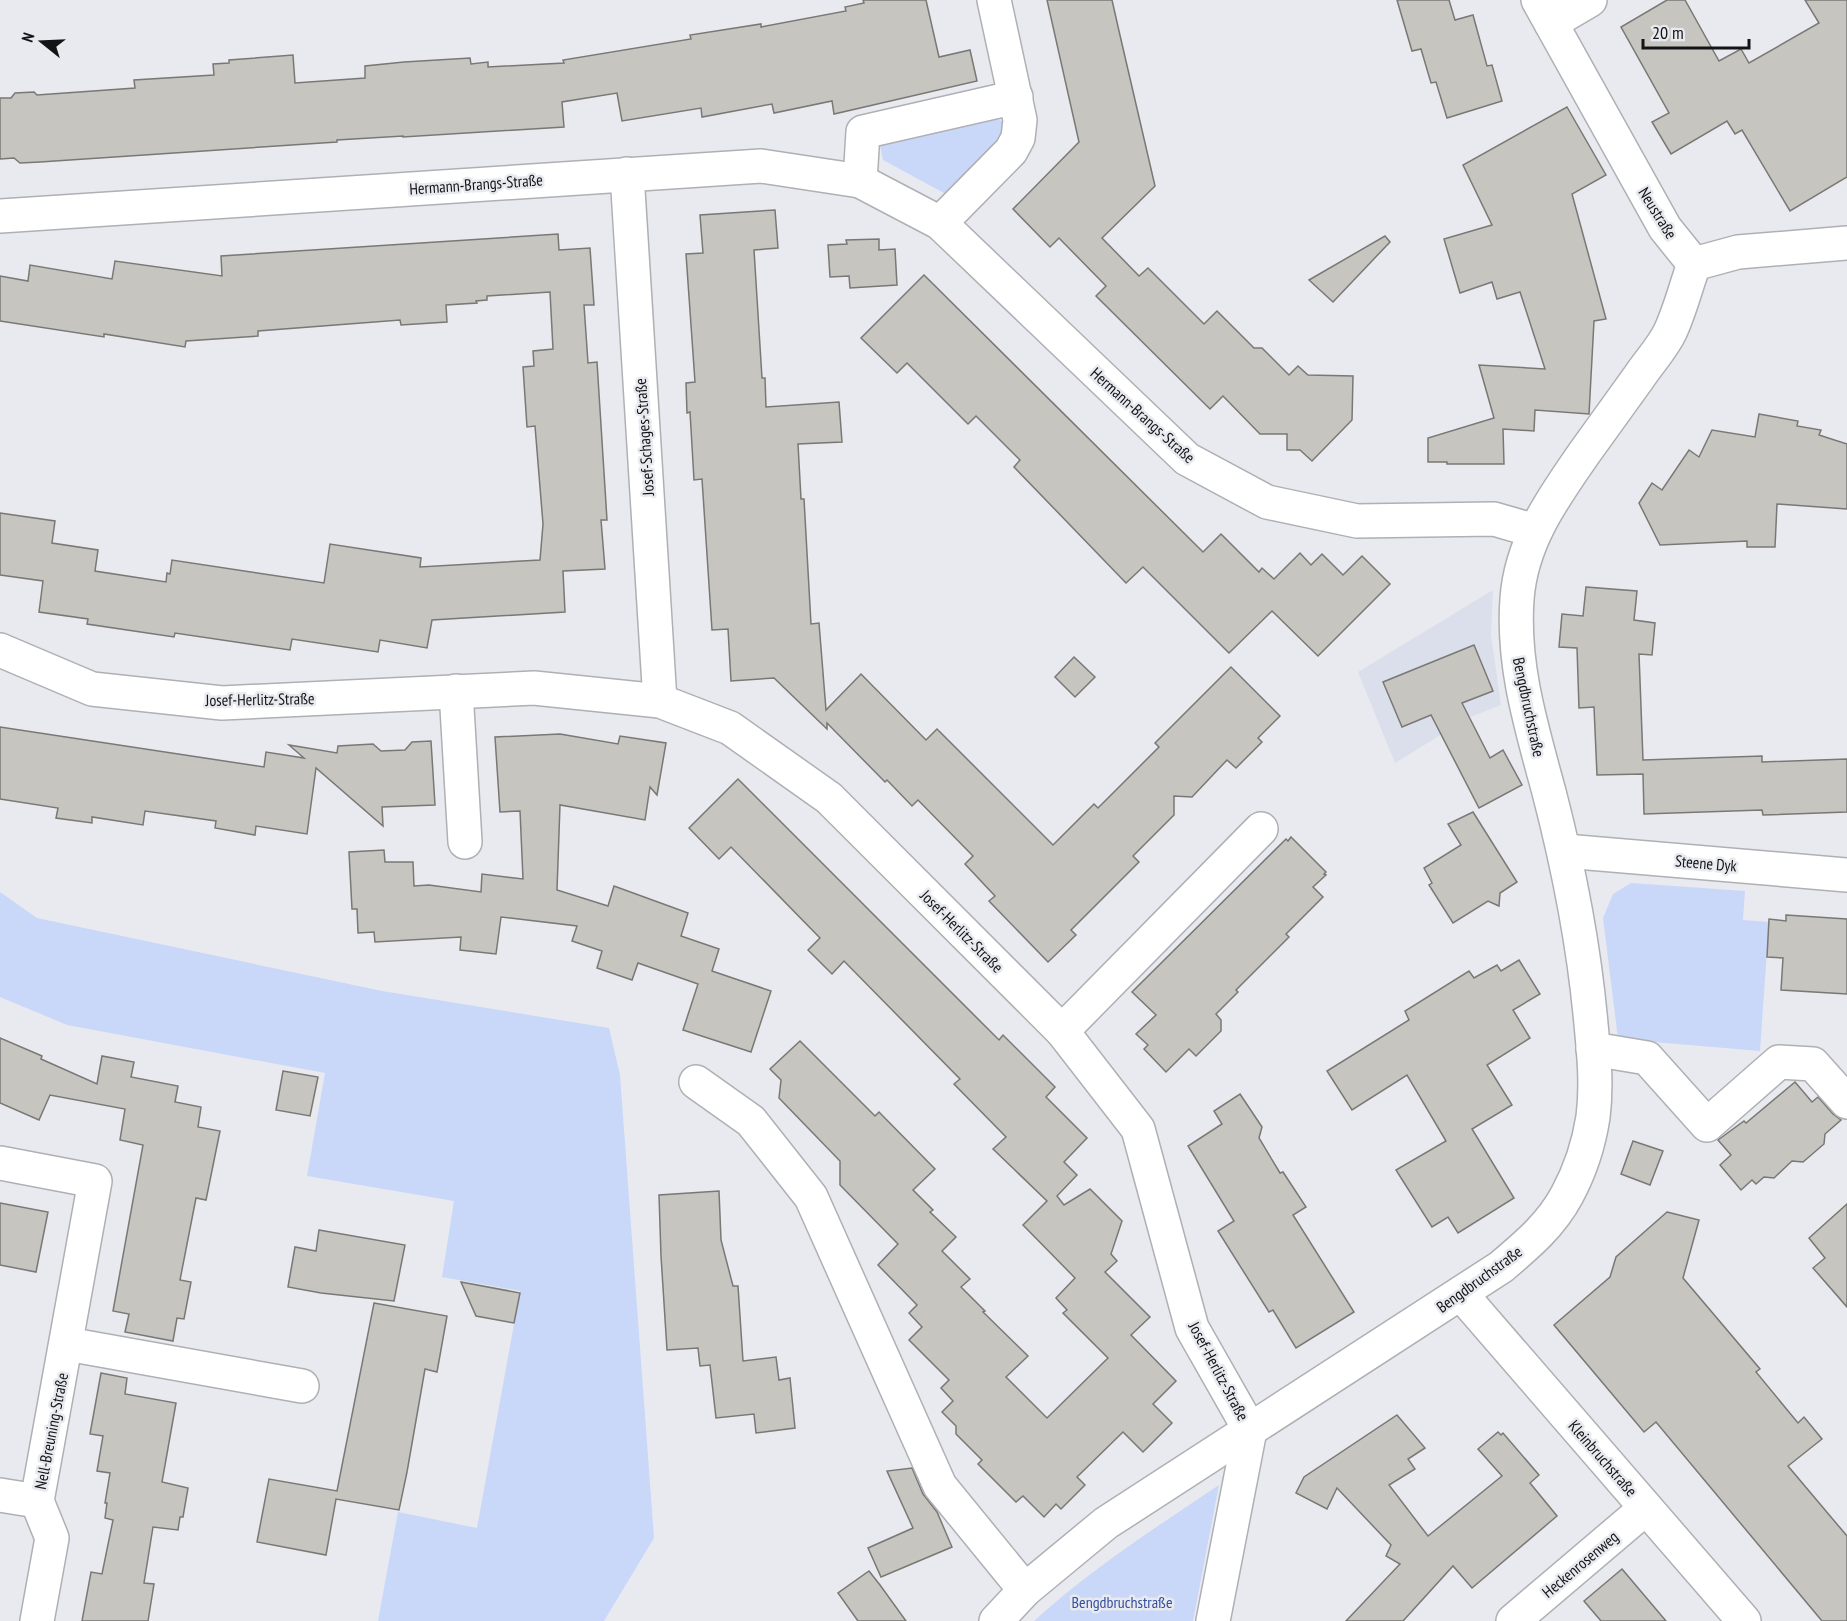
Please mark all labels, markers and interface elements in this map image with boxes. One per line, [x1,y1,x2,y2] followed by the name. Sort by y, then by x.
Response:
[12,12,72,72] north arrow
[1643,12,1750,50] scale bar
[1652,21,1684,44] text: 20 m
[17,30,39,45] text: N
[409,169,543,199] street label: Hermann-Brangs-Straße
[1634,183,1682,243] street label: Neustraße
[1087,363,1199,467] street label: Hermann-Brangs-Straße
[630,378,658,497] street label: Josef-Schages-Straße
[1509,656,1549,758] street label: Bengdbruchstraße
[204,688,315,710] street label: Josef-Herlitz-Straße
[1674,850,1738,876] street label: Steene Dyk
[916,885,1008,977] street label: Josef-Herlitz-Straße
[1432,1241,1526,1317] street label: Bengdbruchstraße
[1184,1317,1253,1424] street label: Josef-Herlitz-Straße
[30,1371,72,1491] street label: Nell-Breuning-Straße
[1564,1416,1642,1500] street label: Kleinbruchstraße
[1538,1526,1622,1602] street label: Heckenrosenweg
[1071,1592,1173,1612] park label: Bengdbruchstraße

